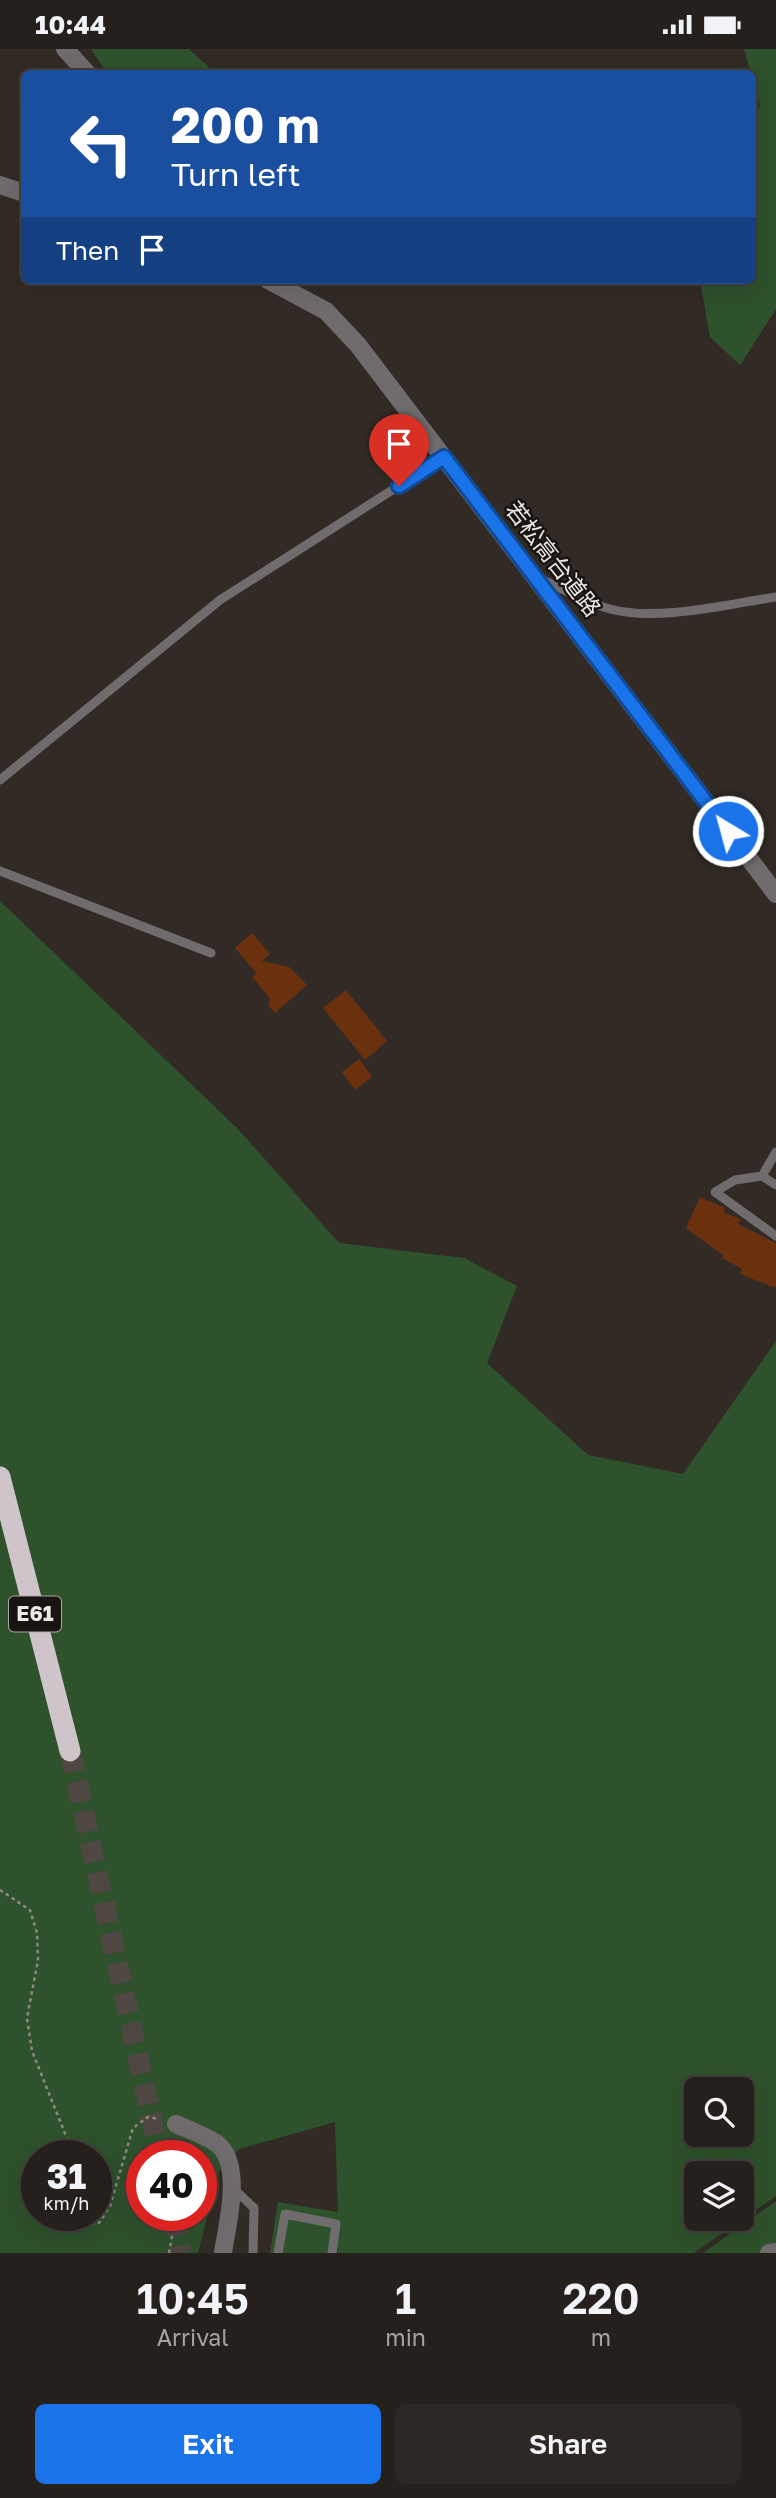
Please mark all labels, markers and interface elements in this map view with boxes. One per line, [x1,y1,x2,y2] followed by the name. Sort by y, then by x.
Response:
[35,9,106,40] text: 10:44
[171,95,320,154] text: 200 m
[56,98,147,189] icon: left
[171,155,300,193] text: Turn left
[133,231,171,269] icon: arrive
[56,235,119,266] text: Then
[369,414,429,486] pin
[380,425,418,463] icon: arrive
[500,495,607,621] street label: 若松高台道路
[691,794,765,868] position arrow
[9,1597,61,1631] road number: E61
[684,2077,754,2231] map controls
[684,2077,754,2147] button: search
[126,2140,217,2231] speed limit sign: 40
[47,2155,86,2197] text: 31
[684,2161,754,2231] button: layers
[44,2192,89,2214] text: km/h
[136,2273,249,2323] text: 10:45
[395,2273,416,2323] text: 1
[562,2273,640,2323] text: 220
[157,2323,229,2351] text: Arrival
[385,2323,426,2351] text: min
[591,2323,611,2351] text: m
[35,2404,381,2484] button: Exit
[395,2404,741,2484] button: Share

